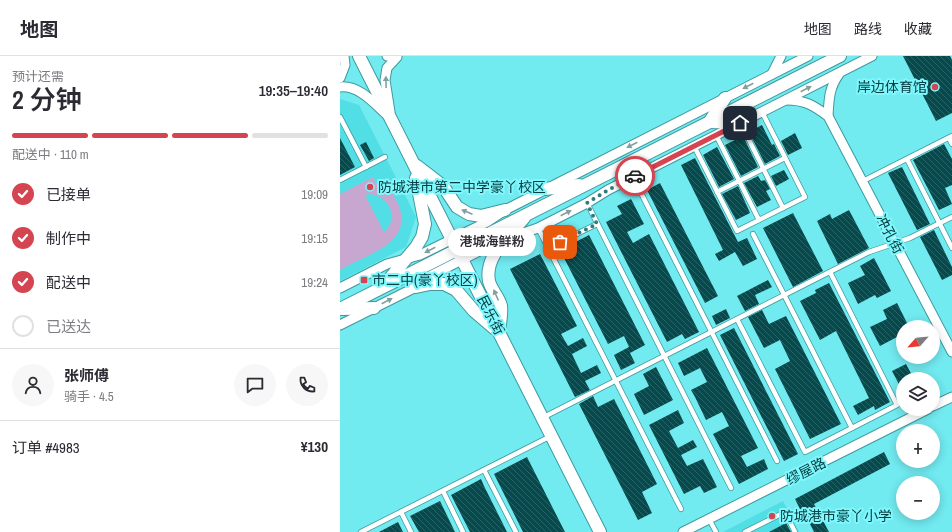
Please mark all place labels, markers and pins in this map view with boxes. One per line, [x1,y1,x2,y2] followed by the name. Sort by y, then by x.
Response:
[857,78,927,96] place label: 岸边体育馆
[930,82,940,92] marker: 岸边体育馆
[723,106,757,140] pin
[378,178,546,196] place label: 防城港市第二中学豪丫校区
[365,182,375,192] marker: 防城港市第二中学豪丫校区
[543,225,577,259] pin
[448,228,536,256] callout: 港城海鲜粉
[372,271,478,289] place label: 市二中(豪丫校区)
[359,275,369,285] marker: 市二中(豪丫校区)
[780,507,892,525] place label: 防城港市豪丫小学
[767,511,777,521] marker: 防城港市豪丫小学

